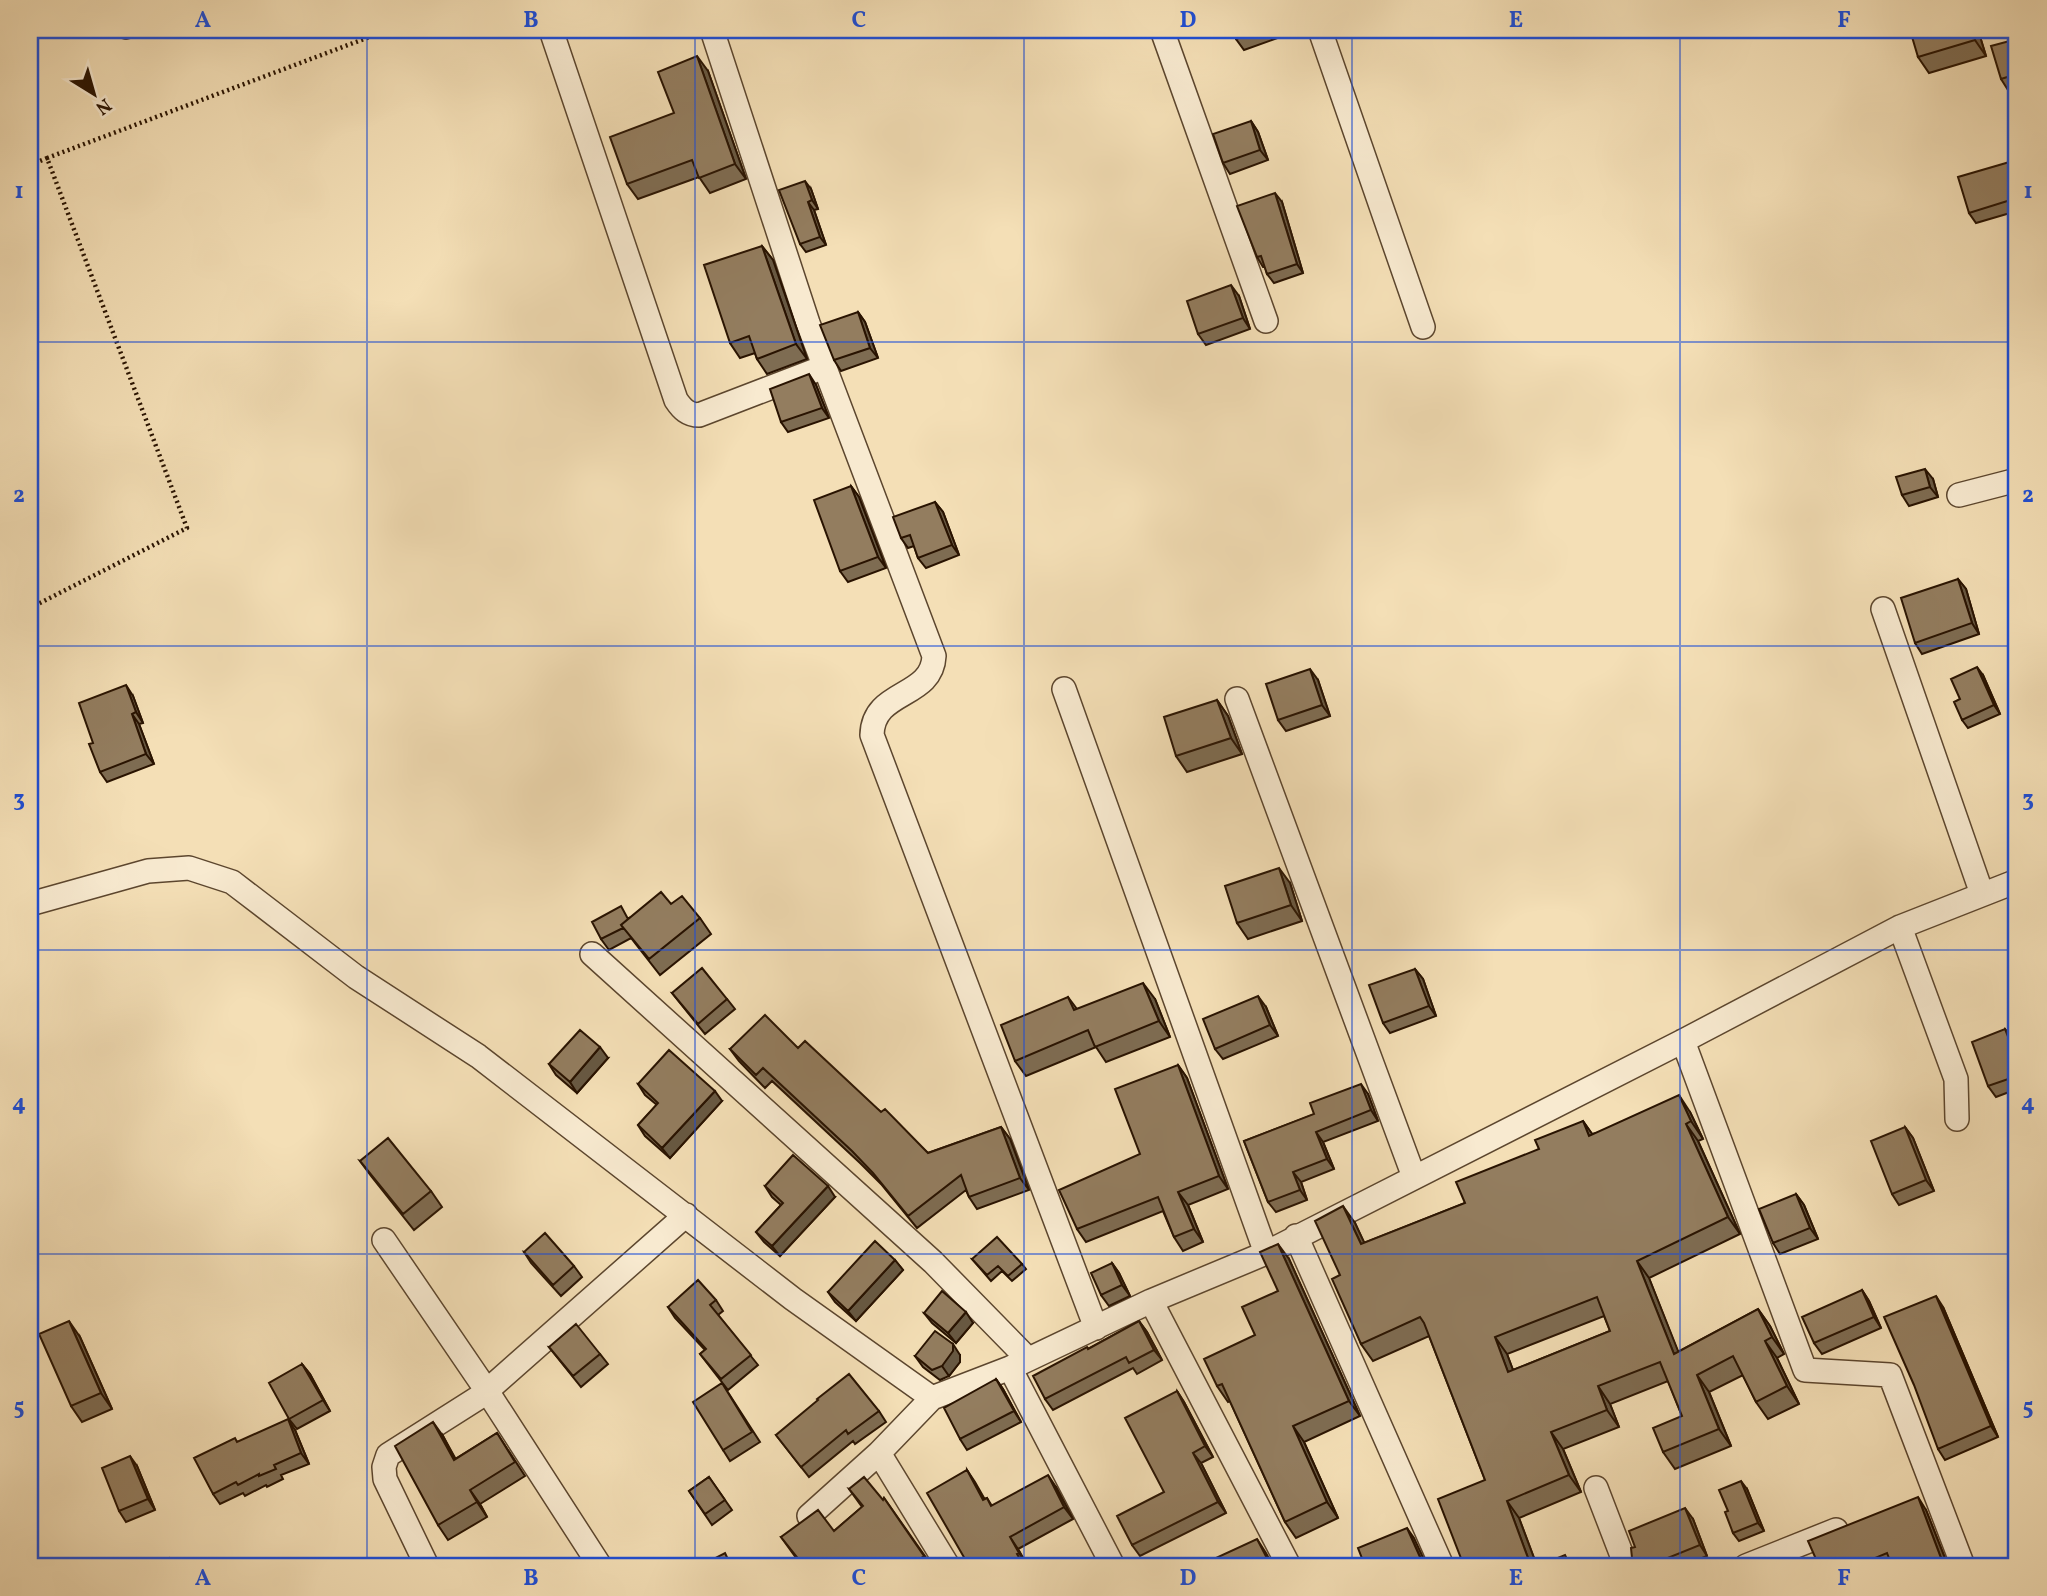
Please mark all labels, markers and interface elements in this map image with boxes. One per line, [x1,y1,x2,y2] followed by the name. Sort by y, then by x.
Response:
[195,5,211,37] text: A
[523,5,539,37] text: B
[852,5,866,37] text: C
[1180,5,1197,37] text: D
[1509,5,1523,37] text: E
[1837,5,1851,37] text: F
[60,60,130,130] north arrow
[90,91,116,121] text: N
[14,176,24,208] text: 1
[2023,176,2033,208] text: 1
[13,480,25,512] text: 2
[2022,480,2034,512] text: 2
[13,784,25,816] text: 3
[2022,784,2034,816] text: 3
[12,1088,26,1120] text: 4
[2021,1088,2035,1120] text: 4
[13,1392,25,1424] text: 5
[2022,1392,2034,1424] text: 5
[195,1563,211,1595] text: A
[523,1563,539,1595] text: B
[852,1563,866,1595] text: C
[1180,1563,1197,1595] text: D
[1509,1563,1523,1595] text: E
[1837,1563,1851,1595] text: F

